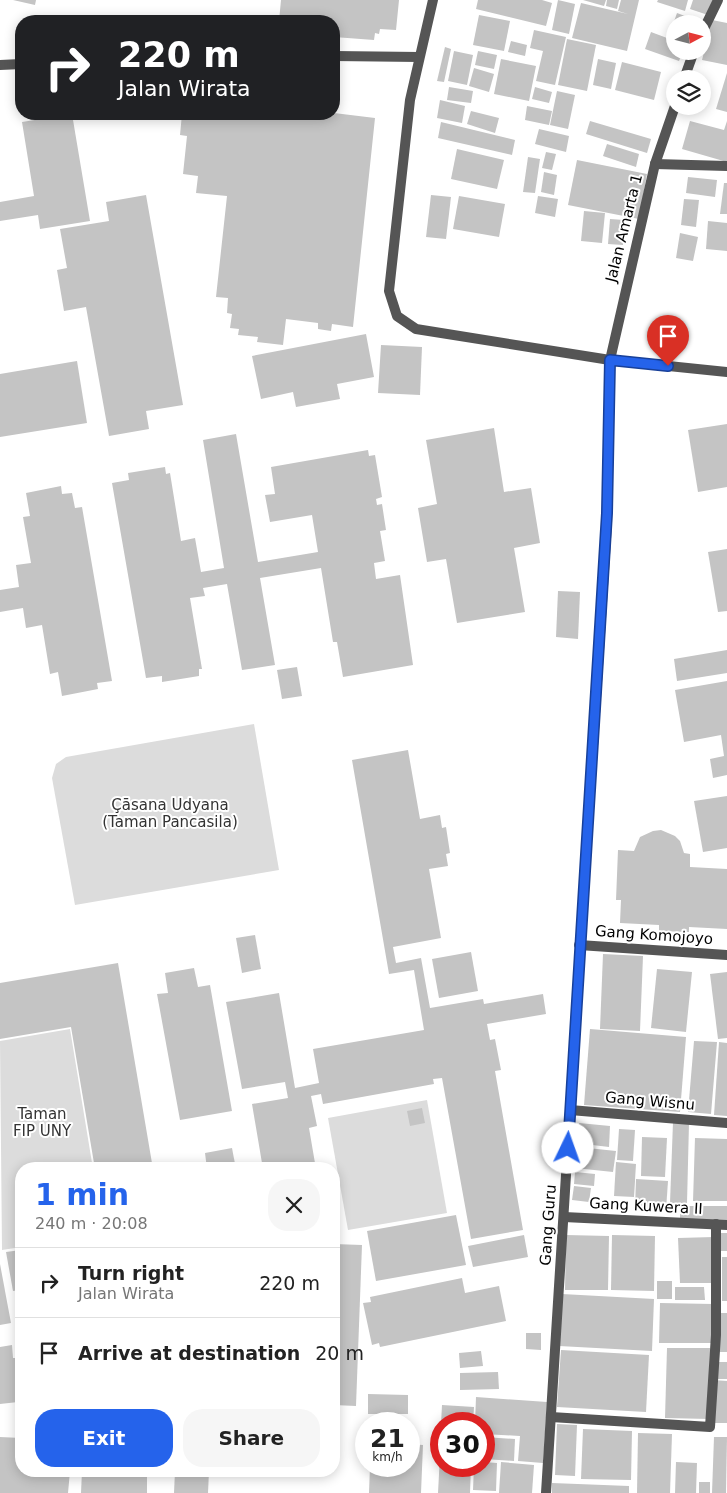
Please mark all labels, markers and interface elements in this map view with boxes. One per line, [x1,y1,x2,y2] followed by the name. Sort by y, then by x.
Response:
[666,15,711,60] north arrow
[666,15,711,115] map controls
[35,35,100,100] icon: right
[118,35,240,75] text: 220 m
[666,70,711,115] button: layers
[118,76,251,101] text: Jalan Wirata
[602,172,646,285] street label: Jalan Amarta 1
[647,315,689,366] pin
[654,322,682,350] icon: arrive
[102,796,238,831] park label: Çāsana Udyana (Taman Pancasila)
[594,922,714,948] street label: Gang Komojoyo
[604,1088,696,1114] street label: Gang Wisnu
[13,1105,72,1140] park label: Taman FIP UNY
[541,1121,593,1173] position arrow
[35,1177,129,1212] text: 1 min
[268,1179,320,1231] button: close
[536,1184,560,1266] street label: Gang Guru
[589,1194,703,1218] street label: Gang Kuwera II
[35,1214,148,1233] text: 240 m · 20:08
[78,1262,184,1284] text: Turn right
[35,1269,63,1297] icon: right
[259,1272,320,1294] text: 220 m
[78,1284,174,1303] text: Jalan Wirata
[35,1339,63,1367] icon: arrive
[78,1342,300,1364] text: Arrive at destination
[315,1342,364,1364] text: 20 m
[35,1409,173,1467] button: Exit
[183,1409,320,1467] button: Share
[430,1412,495,1477] speed limit sign: 30
[370,1424,405,1453] text: 21
[372,1450,403,1464] text: km/h

